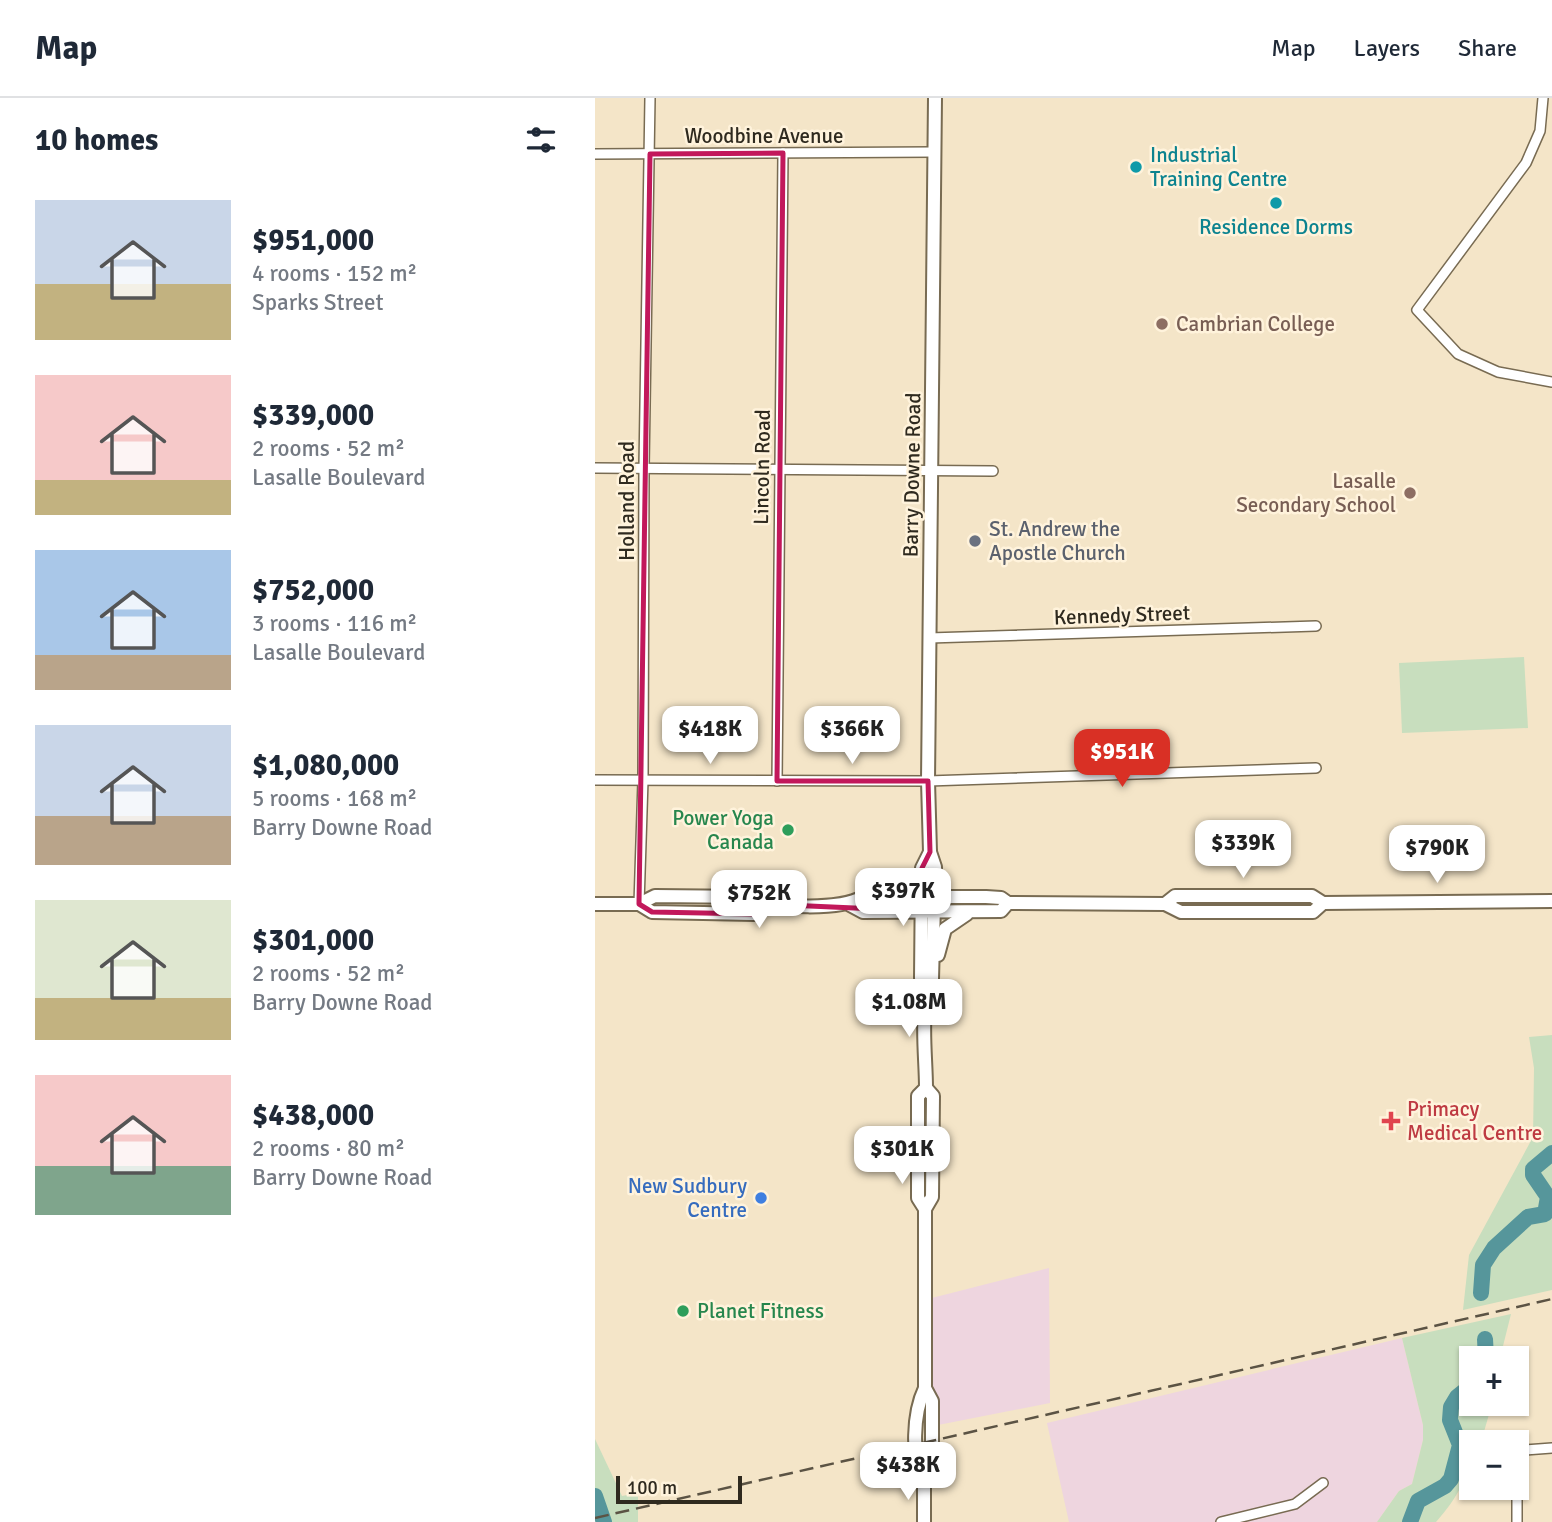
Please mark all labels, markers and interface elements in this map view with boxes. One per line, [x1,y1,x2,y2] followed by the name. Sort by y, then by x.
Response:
[35,28,97,69] text: Map
[1271,33,1316,63] text: Map
[1354,33,1420,63] text: Layers
[1458,33,1517,63] text: Share
[522,121,560,159] icon: filters
[35,122,158,159] text: 10 homes
[684,123,844,149] street label: Woodbine Avenue
[1150,142,1287,192] place label: Industrial Training Centre
[1128,159,1144,175] marker: Industrial Training Centre
[1268,195,1284,211] marker: Residence Dorms
[1199,214,1353,240] place label: Residence Dorms
[252,222,374,259] text: $951,000
[91,228,175,312] icon: home
[252,259,417,288] text: 4 rooms · 152 m²
[252,288,384,317] text: Sparks Street
[1176,311,1335,337] place label: Cambrian College
[1154,316,1170,332] marker: Cambrian College
[898,392,926,558] street label: Barry Downe Road
[252,397,374,434] text: $339,000
[91,403,175,487] icon: home
[748,409,776,525] street label: Lincoln Road
[252,434,405,463] text: 2 rooms · 52 m²
[614,441,640,561] street label: Holland Road
[252,463,426,492] text: Lasalle Boulevard
[1236,468,1396,518] place label: Lasalle Secondary School
[1402,485,1418,501] marker: Lasalle Secondary School
[989,516,1126,566] place label: St. Andrew the Apostle Church
[967,533,983,549] marker: St. Andrew the Apostle Church
[252,572,374,609] text: $752,000
[91,578,175,662] icon: home
[1053,600,1191,630] street label: Kennedy Street
[252,609,417,638] text: 3 rooms · 116 m²
[252,638,426,667] text: Lasalle Boulevard
[661,706,759,766] pin: $418K
[803,706,901,766] pin: $366K
[678,714,742,743] text: $418K
[820,714,884,743] text: $366K
[1073,730,1171,789] pin: $951K
[1090,737,1154,766] text: $951K
[252,747,399,784] text: $1,080,000
[91,753,175,837] icon: home
[252,784,417,813] text: 5 rooms · 168 m²
[672,805,774,855] place label: Power Yoga Canada
[252,813,433,842] text: Barry Downe Road
[1194,820,1292,880] pin: $339K
[780,822,796,838] marker: Power Yoga Canada
[1388,826,1486,885] pin: $790K
[1211,828,1275,857] text: $339K
[1405,833,1469,862] text: $790K
[854,868,952,928] pin: $397K
[710,870,808,930] pin: $752K
[871,876,935,905] text: $397K
[727,878,791,907] text: $752K
[252,922,374,959] text: $301,000
[91,928,175,1012] icon: home
[252,959,405,988] text: 2 rooms · 52 m²
[852,979,966,1039] pin: $1.08M
[871,987,947,1016] text: $1.08M
[252,988,433,1017] text: Barry Downe Road
[1407,1096,1542,1146] place label: Primacy Medical Centre
[252,1097,374,1134] text: $438,000
[91,1103,175,1187] icon: home
[1381,1111,1401,1131] marker: Primacy Medical Centre
[853,1126,951,1186] pin: $301K
[252,1134,405,1163] text: 2 rooms · 80 m²
[870,1134,934,1163] text: $301K
[252,1163,433,1192] text: Barry Downe Road
[628,1173,747,1223] place label: New Sudbury Centre
[753,1190,769,1206] marker: New Sudbury Centre
[697,1298,824,1324] place label: Planet Fitness
[675,1303,691,1319] marker: Planet Fitness
[1459,1346,1529,1500] map controls
[1459,1346,1529,1416] button: +
[1459,1430,1529,1500] button: −
[859,1442,957,1502] pin: $438K
[876,1450,940,1479] text: $438K
[616,1473,742,1505] scale bar
[627,1476,677,1500] text: 100 m

